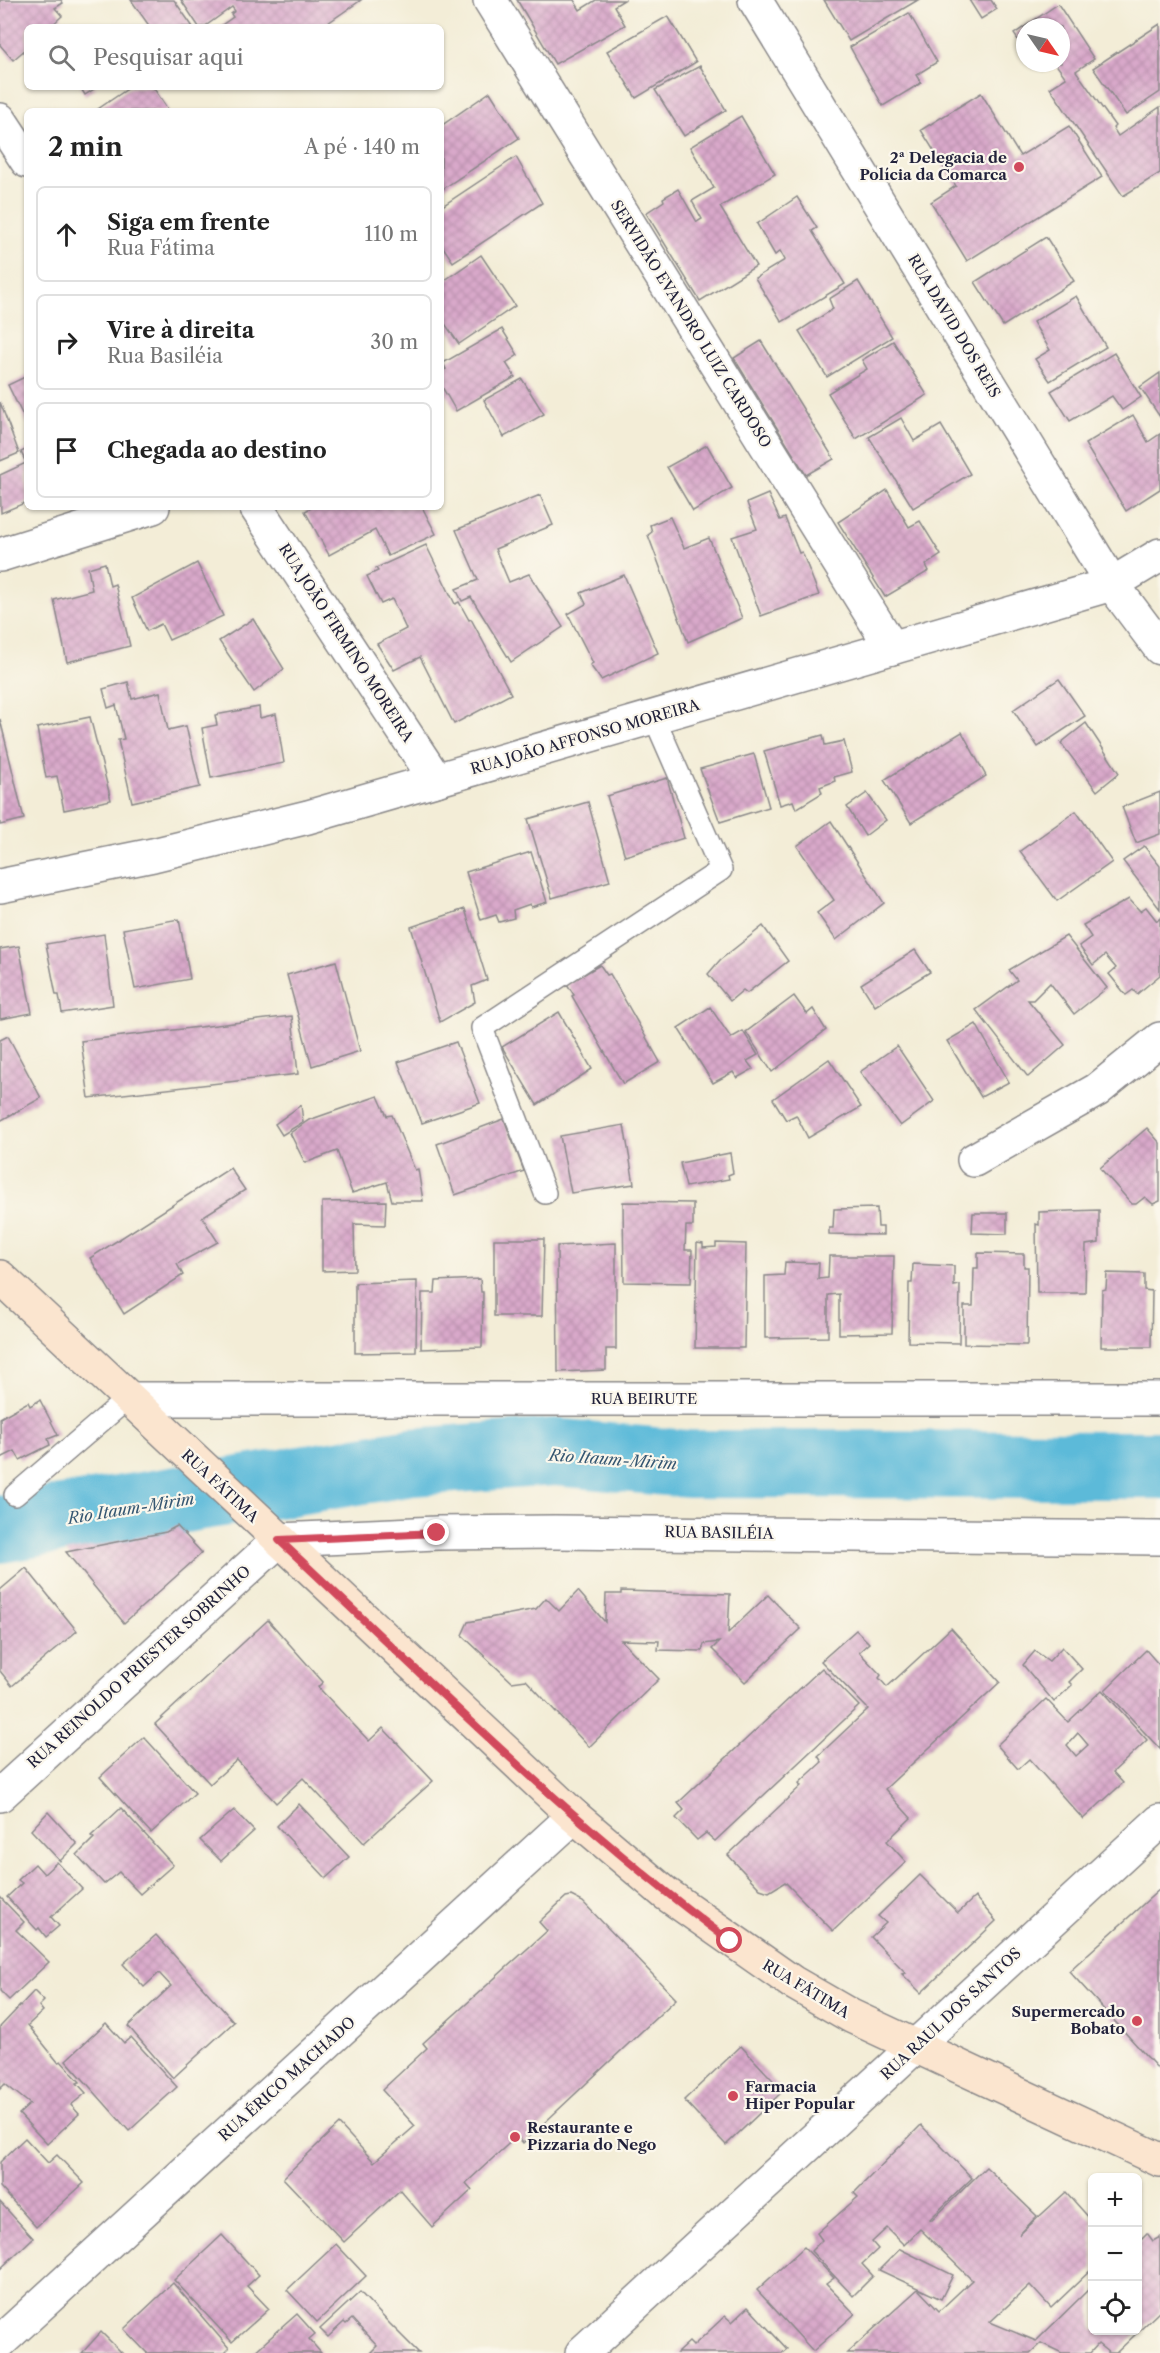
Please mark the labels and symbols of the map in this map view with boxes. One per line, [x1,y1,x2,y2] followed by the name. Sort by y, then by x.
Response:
[1016,18,1070,72] north arrow
[859,148,1007,184] place label: 2ª Delegacia de Polícia da Comarca
[1012,160,1026,174] marker: 2ª Delegacia de Polícia da Comarca
[607,196,776,451] street label: SERVIDÃO EVANDRO LUIZ CARDOSO
[904,250,1005,401] street label: RUA DAVID DOS REIS
[275,540,418,746] street label: RUA JOÃO FIRMINO MOREIRA
[468,694,702,778] street label: RUA JOÃO AFFONSO MOREIRA
[591,1389,697,1408] street label: RUA BEIRUTE
[546,1444,678,1473] water label: Rio Itaum-Mirim
[178,1445,263,1527] street label: RUA FÁTIMA
[64,1488,196,1528] water label: Rio Itaum-Mirim
[423,1519,449,1545] route end
[664,1522,775,1543] street label: RUA BASILÉIA
[23,1561,254,1772] street label: RUA REINOLDO PRIESTER SOBRINHO
[716,1927,742,1953] route start
[876,1943,1025,2084] street label: RUA RAUL DOS SANTOS
[759,1955,854,2023] street label: RUA FÁTIMA
[1012,2002,1125,2038] place label: Supermercado Bobato
[214,2012,359,2145] street label: RUA ÉRICO MACHADO
[1130,2014,1144,2028] marker: Supermercado Bobato
[745,2077,855,2113] place label: Farmacia Hiper Popular
[726,2089,740,2103] marker: Farmacia Hiper Popular
[527,2118,656,2154] place label: Restaurante e Pizzaria do Nego
[508,2130,522,2144] marker: Restaurante e Pizzaria do Nego

